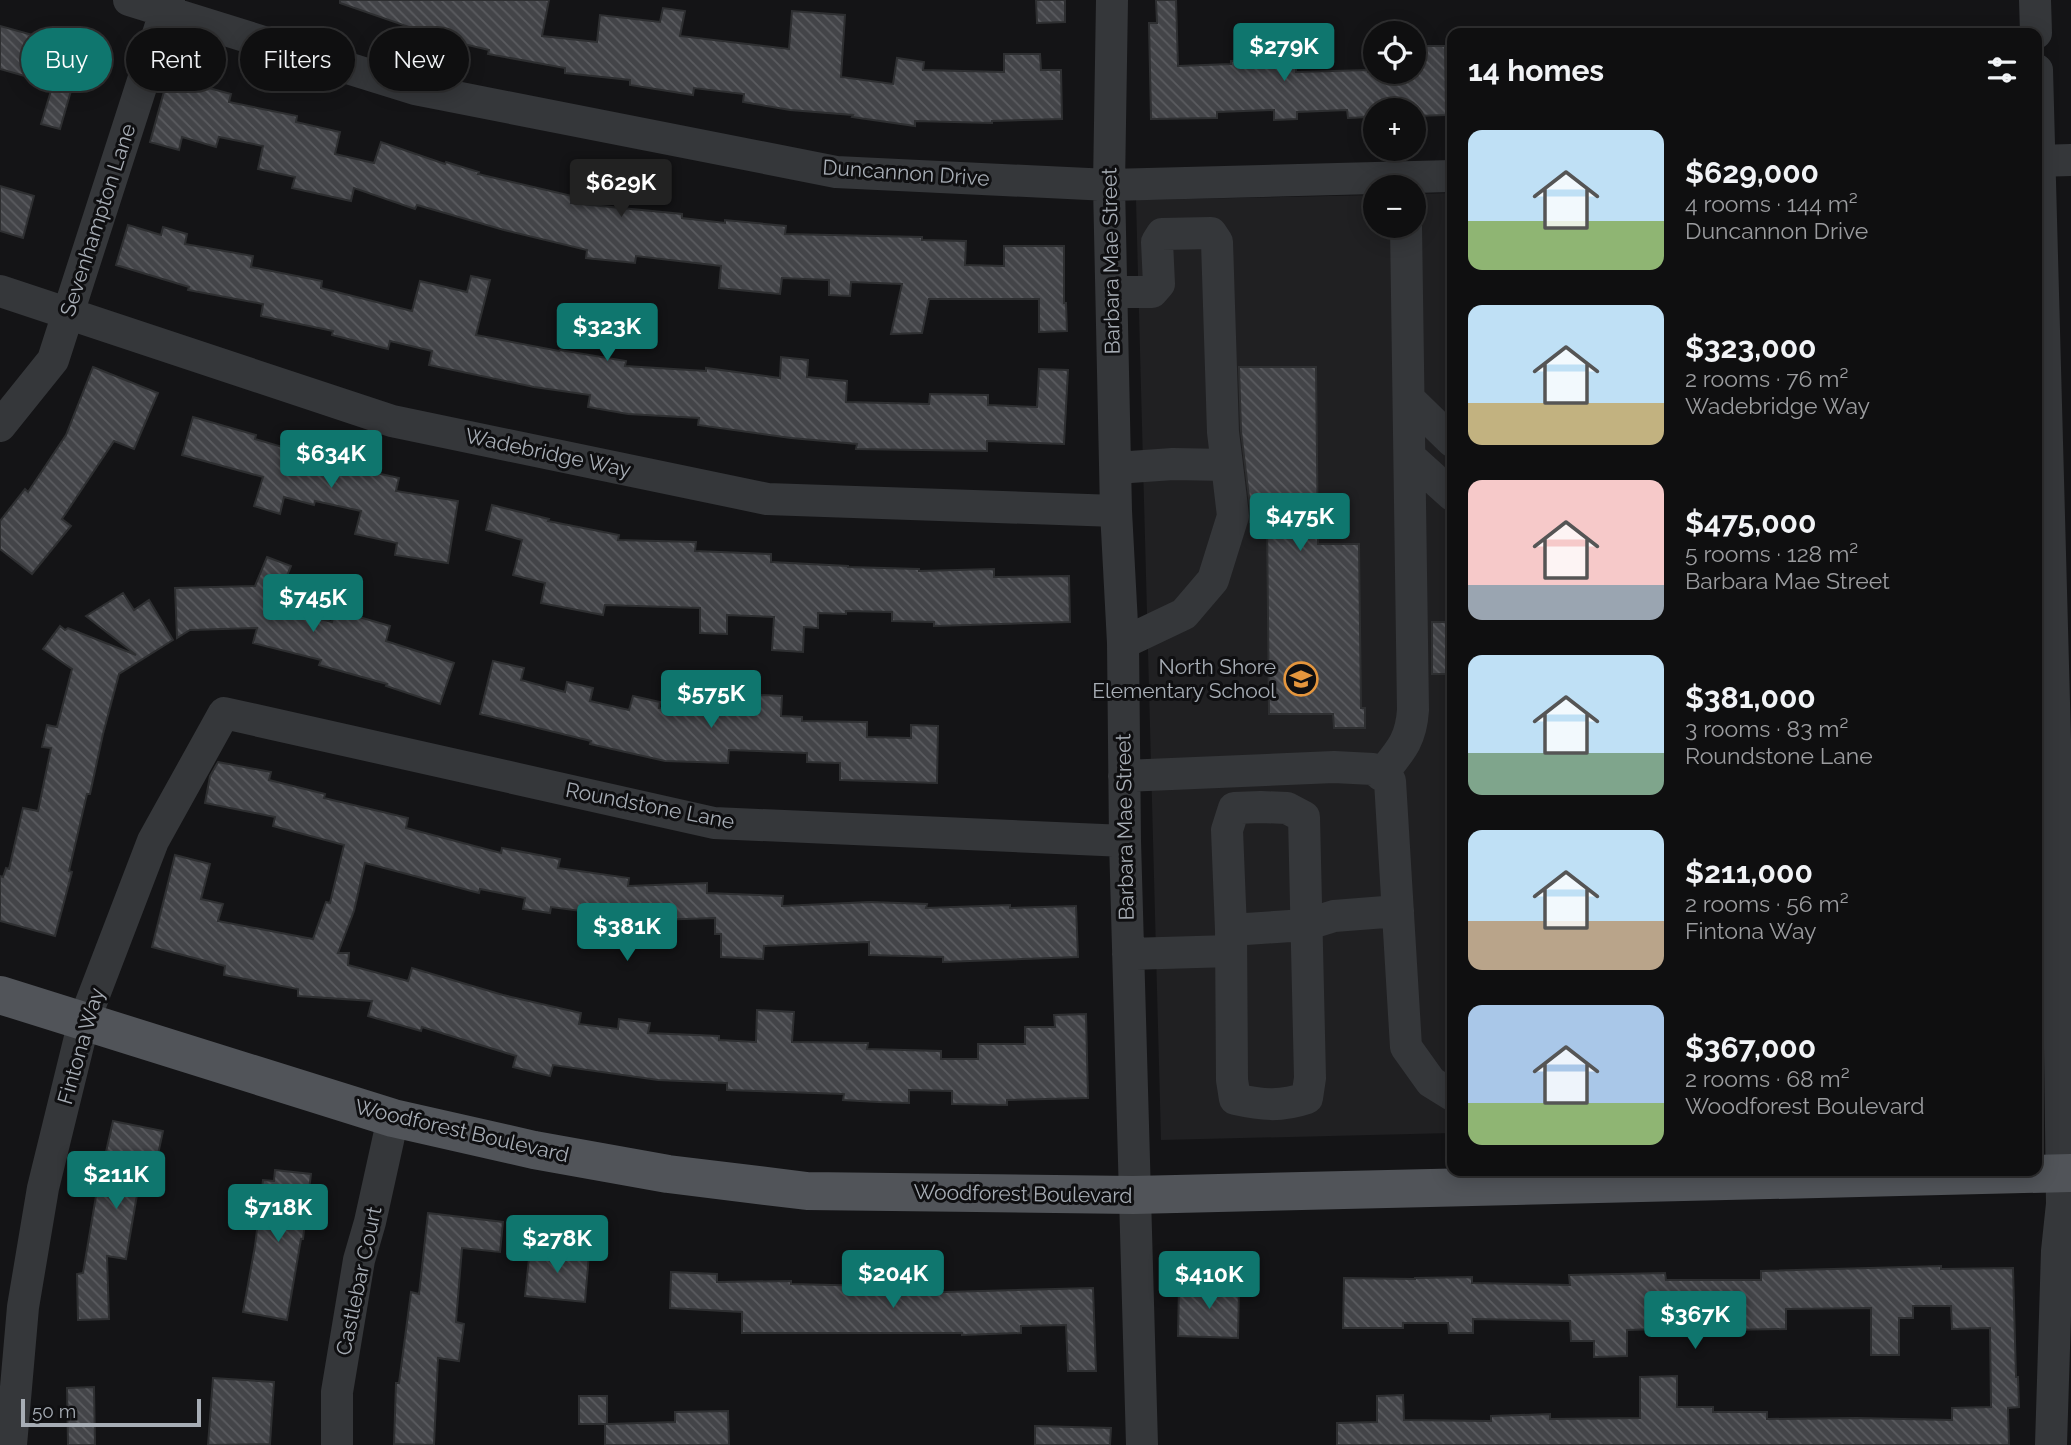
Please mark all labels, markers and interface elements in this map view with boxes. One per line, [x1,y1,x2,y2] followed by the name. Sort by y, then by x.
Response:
[1363,21,1426,238] map controls
[1363,21,1426,84] button: locate
[1235,24,1333,83] pin: $279K
[21,28,112,91] chip: Buy
[126,28,226,91] chip: Rent
[240,28,355,91] chip: Filters
[369,28,469,91] chip: New
[1249,32,1319,59] text: $279K
[1983,51,2021,89] icon: filters
[1468,53,1604,88] text: 14 homes
[1363,98,1426,161] button: +
[55,120,140,319] street label: Sevenhampton Lane
[822,154,990,191] street label: Duncannon Drive
[1685,155,1819,190] text: $629,000
[1524,158,1608,242] icon: home
[572,160,670,219] pin: $629K
[1096,167,1125,355] street label: Barbara Mae Street
[586,168,656,195] text: $629K
[1363,175,1426,238] button: −
[1685,190,1858,217] text: 4 rooms · 144 m²
[1685,217,1868,244] text: Duncannon Drive
[558,304,656,363] pin: $323K
[573,312,641,339] text: $323K
[1685,330,1816,365] text: $323,000
[1524,333,1608,417] icon: home
[1685,365,1848,392] text: 2 rooms · 76 m²
[1685,392,1870,419] text: Wadebridge Way
[463,423,633,482] street label: Wadebridge Way
[282,430,380,490] pin: $634K
[296,439,366,466] text: $634K
[1251,494,1349,553] pin: $475K
[1266,502,1334,529] text: $475K
[1685,505,1816,540] text: $475,000
[1524,508,1608,592] icon: home
[1685,540,1858,567] text: 5 rooms · 128 m²
[1685,567,1890,594] text: Barbara Mae Street
[264,574,362,634] pin: $745K
[279,583,347,610] text: $745K
[1092,654,1276,703] place label: North Shore Elementary School
[1282,660,1320,698] school or university icon: North Shore Elementary School
[662,670,760,730] pin: $575K
[677,679,745,706] text: $575K
[1685,680,1816,715] text: $381,000
[1524,683,1608,767] icon: home
[1685,715,1848,742] text: 3 rooms · 83 m²
[1110,733,1139,921] street label: Barbara Mae Street
[1685,742,1873,769] text: Roundstone Lane
[564,777,737,834] street label: Roundstone Lane
[1685,855,1813,890] text: $211,000
[1524,858,1608,942] icon: home
[1685,890,1849,917] text: 2 rooms · 56 m²
[578,904,676,963] pin: $381K
[593,912,661,939] text: $381K
[1685,917,1817,944] text: Fintona Way
[52,985,109,1107] street label: Fintona Way
[1685,1030,1816,1065] text: $367,000
[1524,1033,1608,1117] icon: home
[1685,1065,1850,1092] text: 2 rooms · 68 m²
[1685,1092,1925,1119] text: Woodforest Boulevard
[353,1094,572,1167] street label: Woodforest Boulevard
[67,1152,165,1211] pin: $211K
[83,1160,149,1187] text: $211K
[913,1179,1133,1208] street label: Woodforest Boulevard
[229,1184,327,1244] pin: $718K
[244,1193,312,1220] text: $718K
[331,1204,386,1358] street label: Castlebar Court
[508,1216,606,1275] pin: $278K
[522,1224,592,1251] text: $278K
[844,1250,942,1310] pin: $204K
[1160,1252,1258,1311] pin: $410K
[858,1259,928,1286] text: $204K
[1175,1260,1243,1287] text: $410K
[1646,1292,1744,1351] pin: $367K
[1660,1300,1730,1327] text: $367K
[21,1396,201,1428] scale bar
[32,1400,76,1422] text: 50 m

